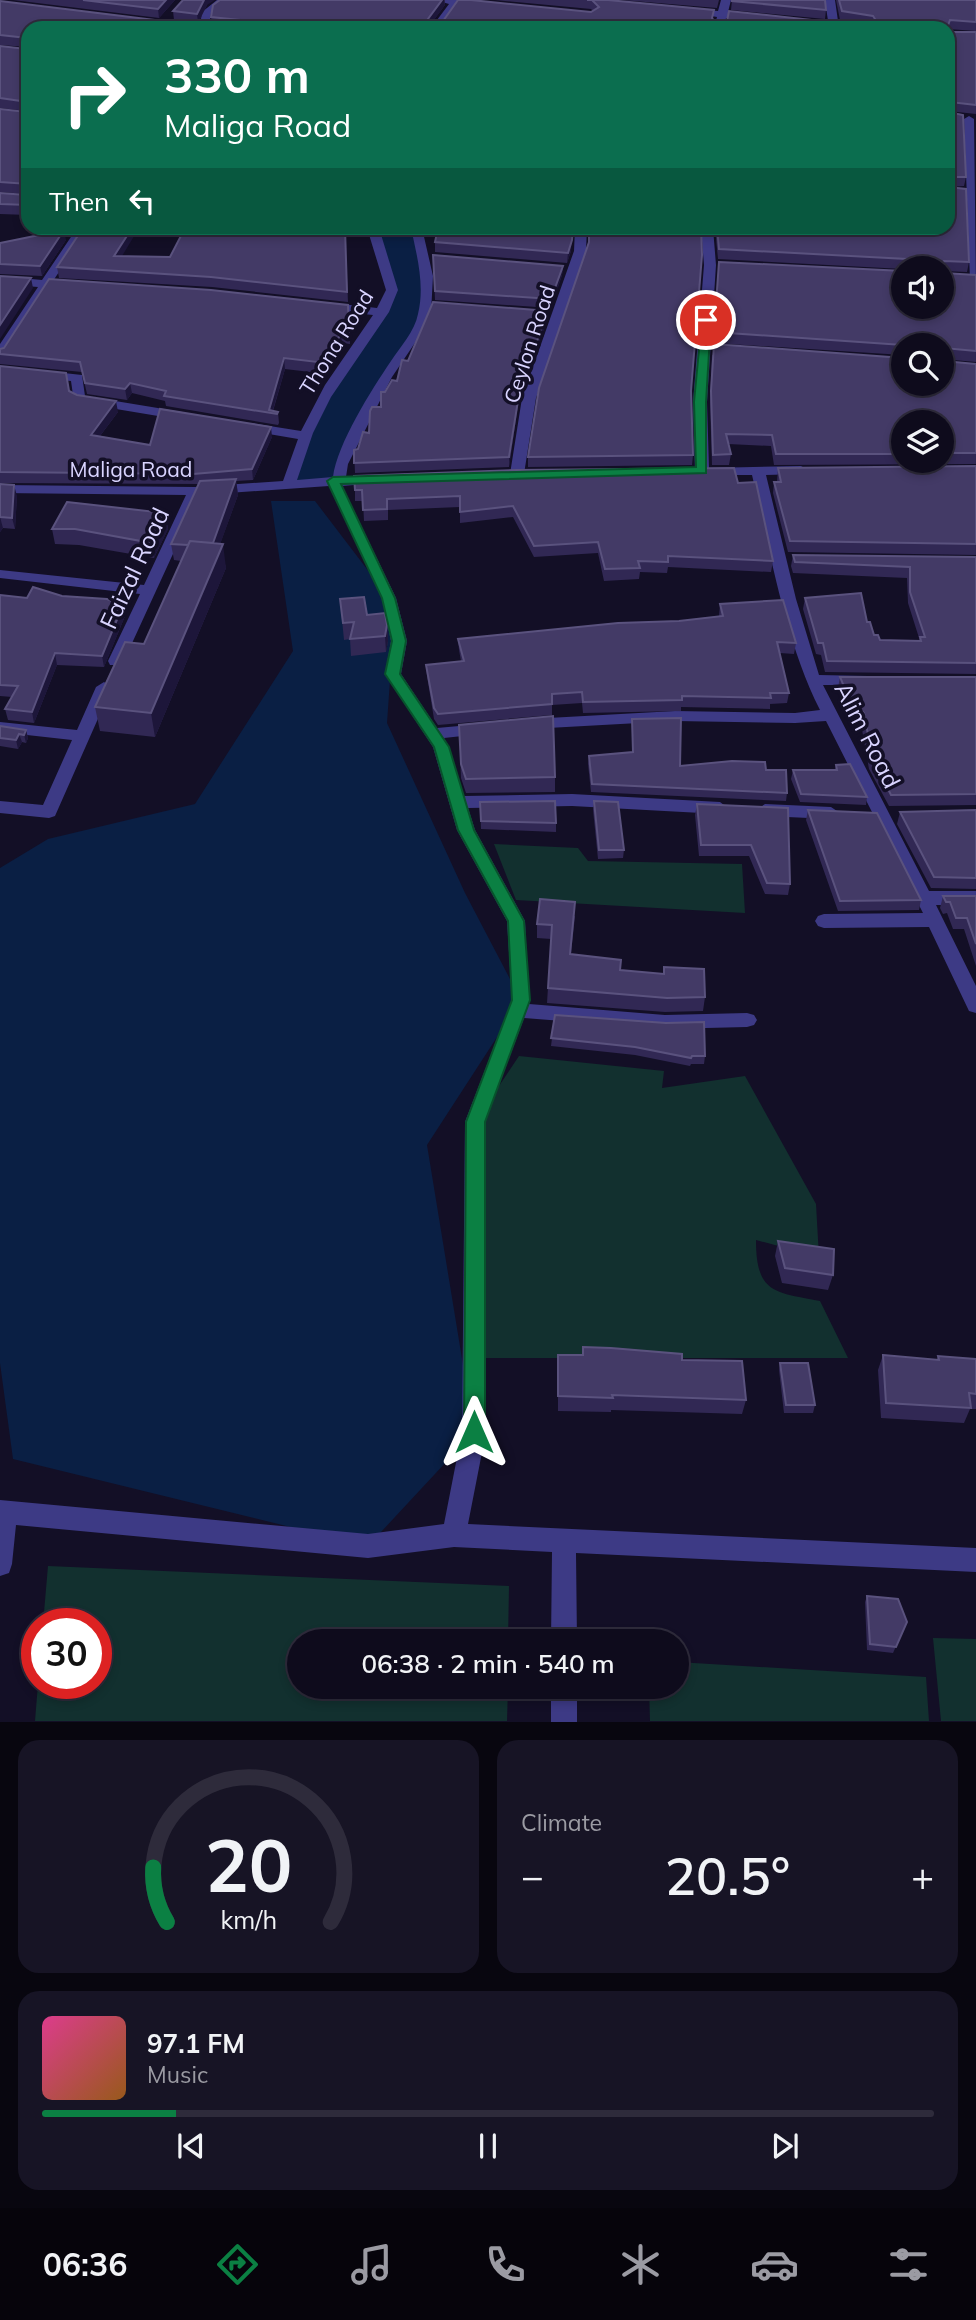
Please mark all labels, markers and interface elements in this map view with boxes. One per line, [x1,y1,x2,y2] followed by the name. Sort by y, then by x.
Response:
[164,44,310,105] text: 330 m
[49,49,140,140] icon: right
[164,105,351,145] text: Maliga Road
[123,182,161,220] icon: left
[49,185,109,218] text: Then
[891,256,954,473] map controls
[891,256,954,319] button: sound
[498,282,560,406] street label: Ceylon Road
[293,285,379,399] street label: Thona Road
[676,290,736,350] pin
[687,301,725,339] icon: arrive
[891,333,954,396] button: search
[891,410,954,473] button: layers
[70,456,192,482] street label: Maliga Road
[93,502,175,634] street label: Faizal Road
[828,677,908,793] street label: Alim Road
[437,1395,511,1469] position arrow
[21,1608,112,1699] speed limit sign: 30
[361,1647,615,1680] text: 06:38 · 2 min · 540 m
[521,1808,602,1837] text: Climate
[205,1820,292,1911] text: 20
[665,1843,790,1908] text: 20.5°
[521,1852,544,1900] text: −
[911,1852,934,1900] text: +
[220,1904,277,1935] text: km/h
[147,2027,245,2060] text: 97.1 FM
[147,2060,208,2089] text: Music
[172,2127,210,2165] icon: previous
[469,2127,507,2165] icon: pause
[766,2127,804,2165] icon: next
[213,2240,262,2289] icon: directions
[347,2240,396,2289] icon: music
[481,2240,530,2289] icon: phone
[616,2240,665,2289] icon: climate
[750,2240,799,2289] icon: car
[884,2240,933,2289] icon: filters
[43,2244,127,2284] text: 06:36

